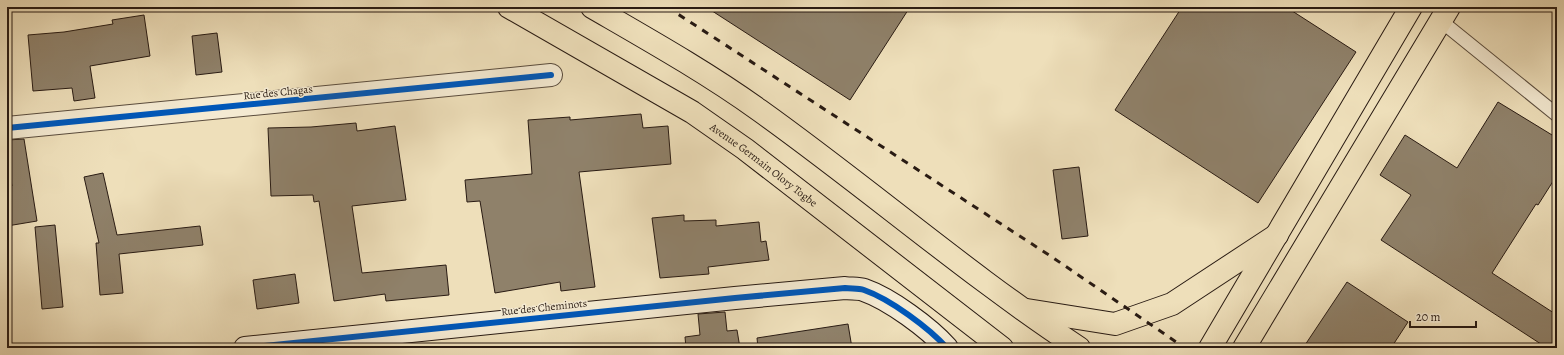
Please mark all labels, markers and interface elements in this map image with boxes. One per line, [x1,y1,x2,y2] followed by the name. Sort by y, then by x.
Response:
[243,81,313,104] street label: Rue des Chagas
[706,119,820,210] street label: Avenue Germain Olory Togbe
[500,296,588,319] street label: Rue des Cheminots
[1410,303,1476,329] scale bar
[1416,309,1440,325] text: 20 m

